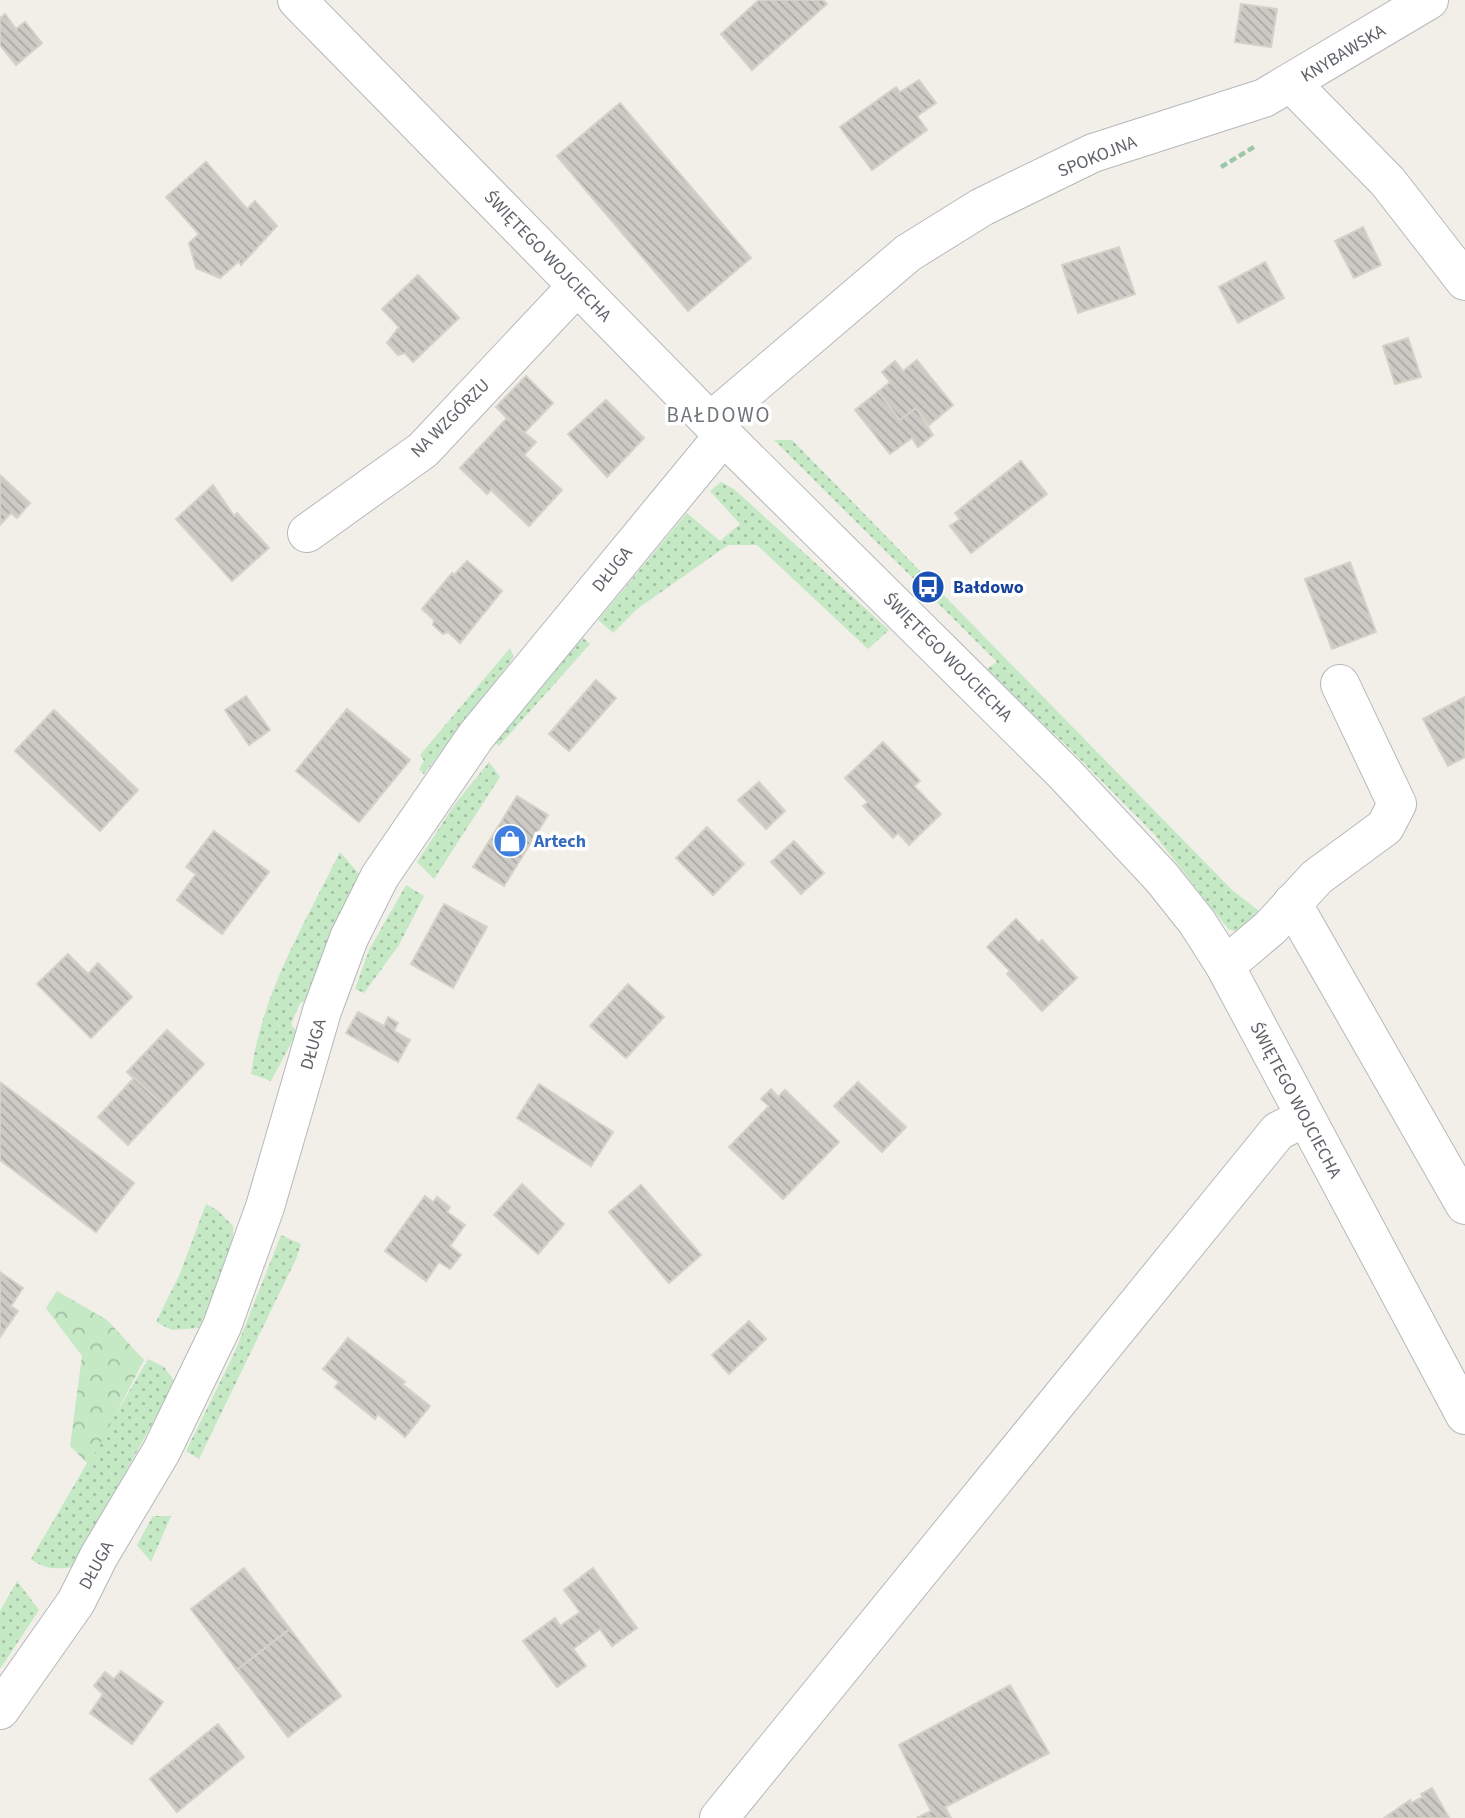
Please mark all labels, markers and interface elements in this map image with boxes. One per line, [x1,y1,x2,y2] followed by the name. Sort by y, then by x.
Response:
[1296,18,1390,89] street label: KNYBAWSKA
[1054,129,1141,184] street label: SPOKOJNA
[478,185,617,328] street label: ŚWIĘTEGO WOJCIECHA
[405,373,495,463] street label: NA WZGÓRZU
[666,400,772,430] district label: BAŁDOWO
[586,541,639,597] street label: DŁUGA
[909,568,947,606] bus stop icon: Bałdowo
[953,575,1024,600] place label: Bałdowo
[877,587,1018,728] street label: ŚWIĘTEGO WOJCIECHA
[491,822,529,860] shop icon: Artech
[533,829,586,854] place label: Artech
[294,1015,333,1073] street label: DŁUGA
[1244,1018,1348,1183] street label: ŚWIĘTEGO WOJCIECHA
[73,1536,120,1594] street label: DŁUGA

